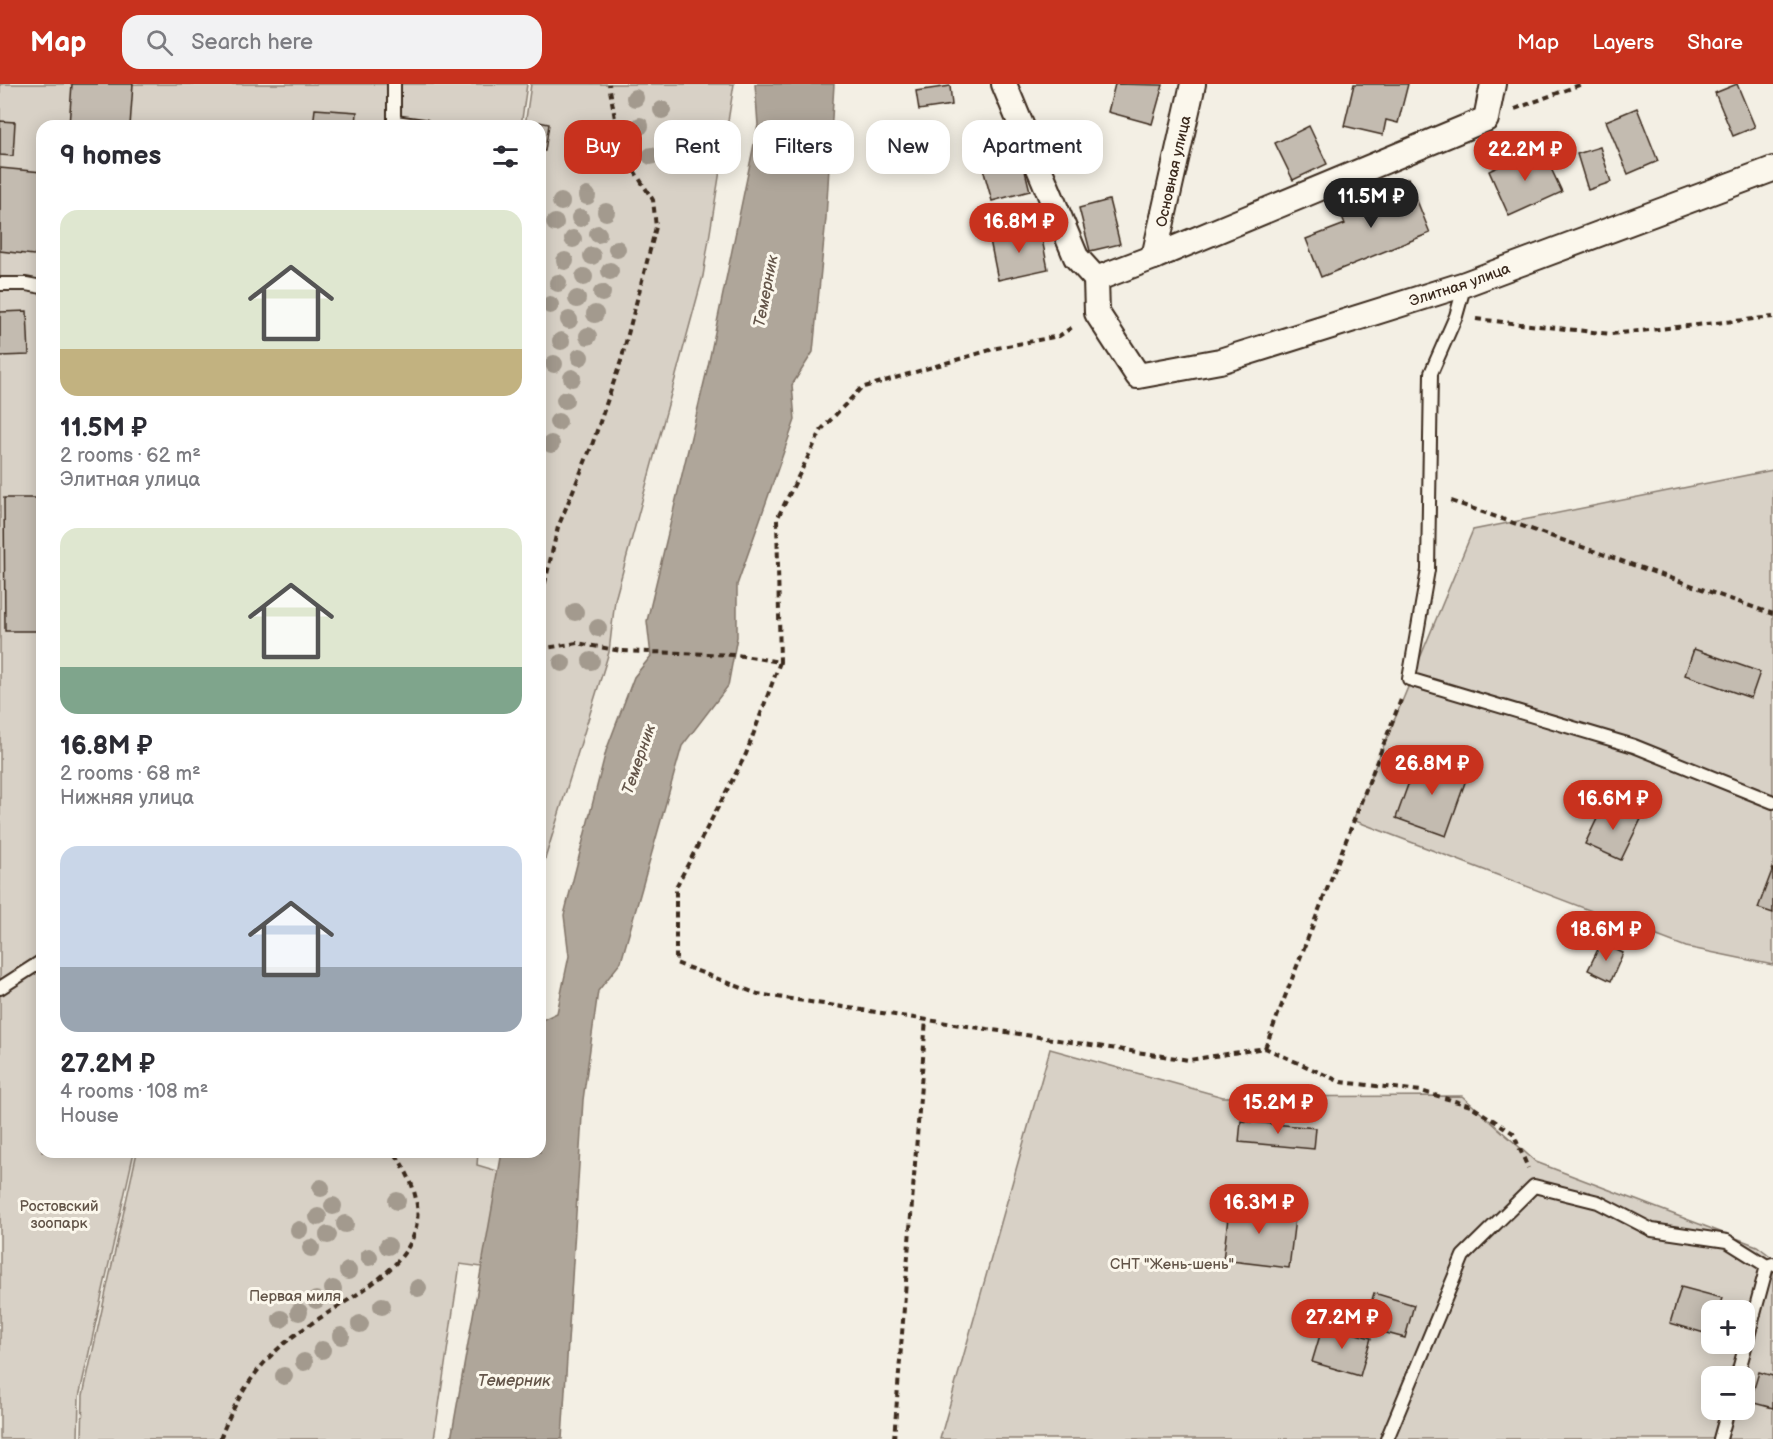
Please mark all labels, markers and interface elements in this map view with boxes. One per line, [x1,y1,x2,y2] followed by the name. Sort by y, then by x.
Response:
[122,15,542,69] search box
[30,26,86,59] text: Map
[143,26,176,59] icon: search
[191,29,313,56] text: Search here
[1517,30,1559,55] text: Map
[1592,30,1654,55] text: Layers
[1687,30,1743,55] text: Share
[1152,114,1196,229] street label: Основная улица
[564,120,642,174] chip: Buy
[654,120,741,174] chip: Rent
[753,120,854,174] chip: Filters
[866,120,950,174] chip: New
[962,120,1103,174] chip: Apartment
[1470,131,1580,182] pin: 22.2M ₽
[1488,138,1562,162] text: 22.2M ₽
[489,140,522,173] icon: filters
[60,141,161,172] text: 9 homes
[1316,178,1426,229] pin: 11.5M ₽
[1337,185,1405,209] text: 11.5M ₽
[964,203,1074,254] pin: 16.8M ₽
[983,210,1055,234] text: 16.8M ₽
[237,249,345,357] icon: home
[750,253,783,329] water label: Темерник
[1407,259,1513,311] street label: Элитная улица
[60,413,147,444] text: 11.5M ₽
[60,444,201,468] text: 2 rooms · 62 m²
[60,468,200,492] text: Элитная улица
[237,567,345,675] icon: home
[619,721,660,797] water label: Темерник
[60,731,153,762] text: 16.8M ₽
[1377,745,1487,796] pin: 26.8M ₽
[1395,752,1469,776] text: 26.8M ₽
[60,762,201,786] text: 2 rooms · 68 m²
[1558,780,1668,831] pin: 16.6M ₽
[60,786,194,810] text: Нижняя улица
[1577,787,1649,811] text: 16.6M ₽
[237,885,345,993] icon: home
[1551,911,1661,962] pin: 18.6M ₽
[1570,918,1642,942] text: 18.6M ₽
[60,1049,155,1080] text: 27.2M ₽
[60,1080,208,1104] text: 4 rooms · 108 m²
[1223,1084,1333,1135] pin: 15.2M ₽
[1243,1091,1313,1115] text: 15.2M ₽
[60,1104,119,1128] text: House
[1204,1184,1314,1235] pin: 16.3M ₽
[1224,1191,1294,1215] text: 16.3M ₽
[19,1197,99,1233] park label: Ростовский зоопарк
[1110,1255,1234,1274] park label: СНТ "Жень-шень"
[249,1287,341,1306] park label: Первая миля
[1287,1299,1397,1350] pin: 27.2M ₽
[1701,1300,1755,1420] map controls
[1701,1300,1755,1354] button: +
[1305,1306,1379,1330] text: 27.2M ₽
[1701,1366,1755,1420] button: −
[477,1372,551,1391] water label: Темерник

